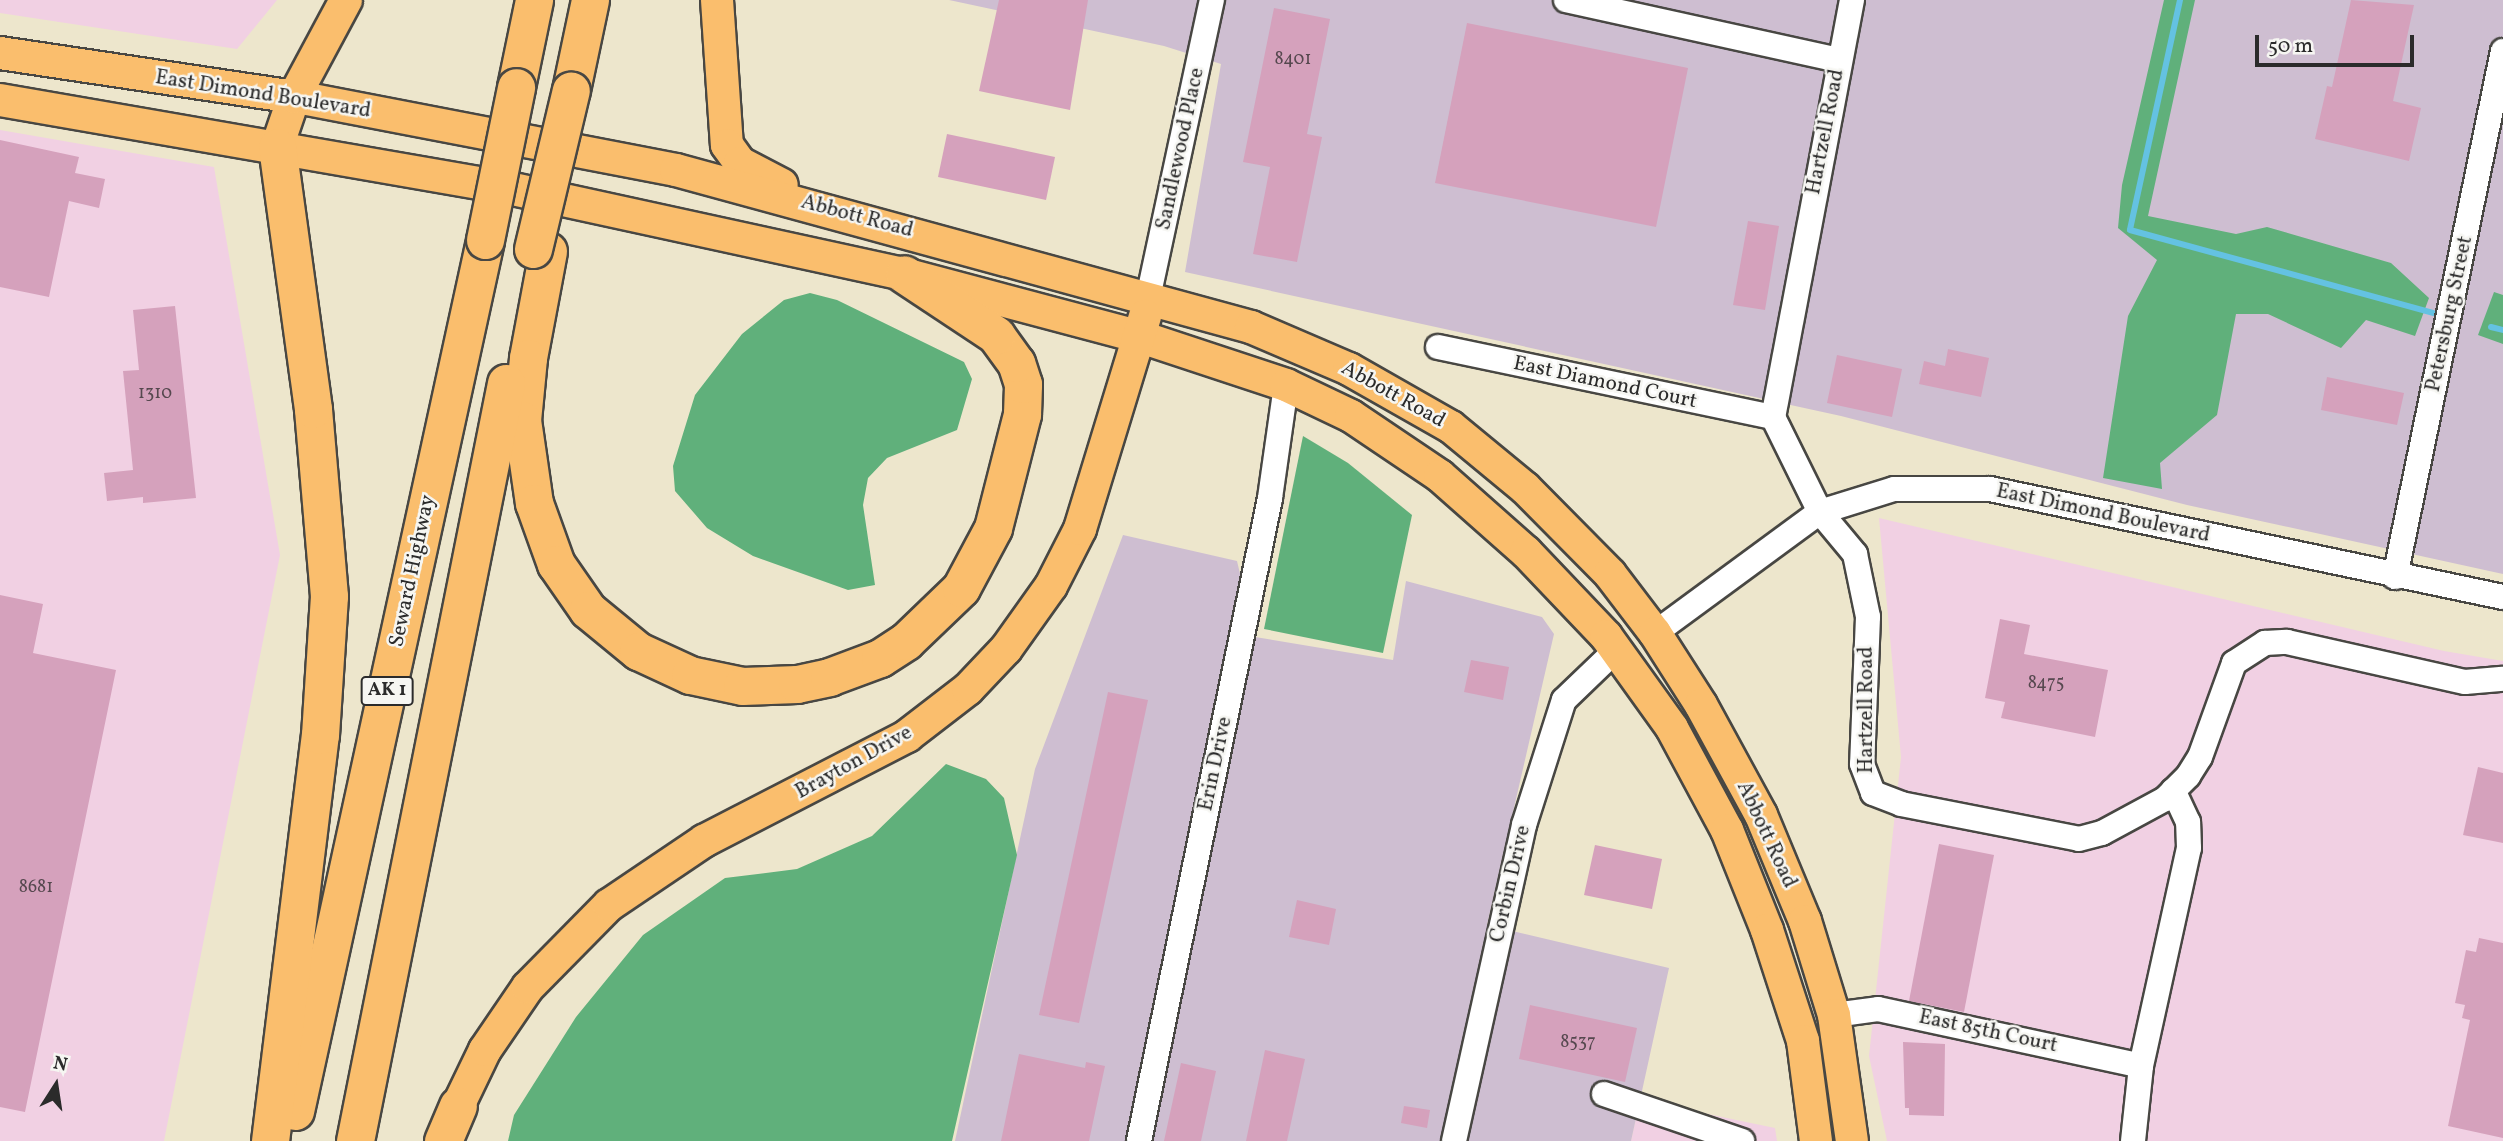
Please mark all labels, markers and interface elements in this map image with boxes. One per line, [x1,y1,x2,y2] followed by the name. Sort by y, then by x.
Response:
[2258,21,2417,65] scale bar
[2268,32,2313,61] text: 50 m
[1275,49,1311,71] house number: 8401
[153,66,373,124] street label: East Dimond Boulevard
[1152,66,1210,232] street label: Sandlewood Place
[1802,67,1850,197] street label: Hartzell Road
[798,190,916,244] street label: Abbott Road
[2421,234,2479,394] street label: Petersburg Street
[1511,351,1699,415] street label: East Diamond Court
[1337,356,1449,434] street label: Abbott Road
[138,383,172,405] house number: 1310
[1994,479,2212,549] street label: East Dimond Boulevard
[385,493,441,649] street label: Seward Highway
[1854,646,1880,774] street label: Hartzell Road
[2028,673,2064,695] house number: 8475
[359,676,415,706] road number: AK 1
[1194,715,1238,813] street label: Erin Drive
[791,721,917,805] street label: Brayton Drive
[1730,778,1802,892] street label: Abbott Road
[1485,823,1537,945] street label: Corbin Drive
[19,877,53,899] house number: 8681
[1916,1005,2060,1059] street label: East 85th Court
[1560,1032,1596,1054] house number: 8537
[21,1050,91,1120] north arrow
[51,1050,70,1079] text: N

